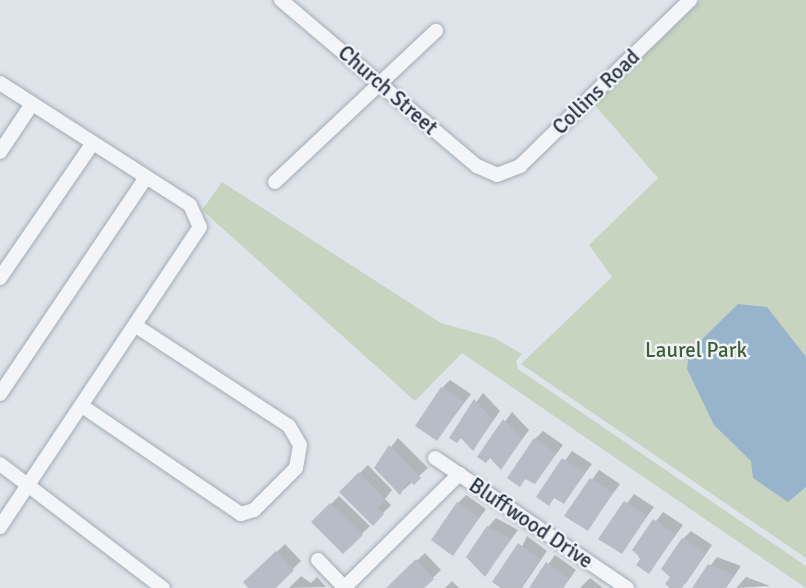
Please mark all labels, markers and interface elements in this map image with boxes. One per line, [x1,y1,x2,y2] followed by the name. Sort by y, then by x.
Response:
[333,40,443,140] street label: Church Street
[547,44,645,140] street label: Collins Road
[645,337,747,363] park label: Laurel Park
[464,472,598,574] street label: Bluffwood Drive

